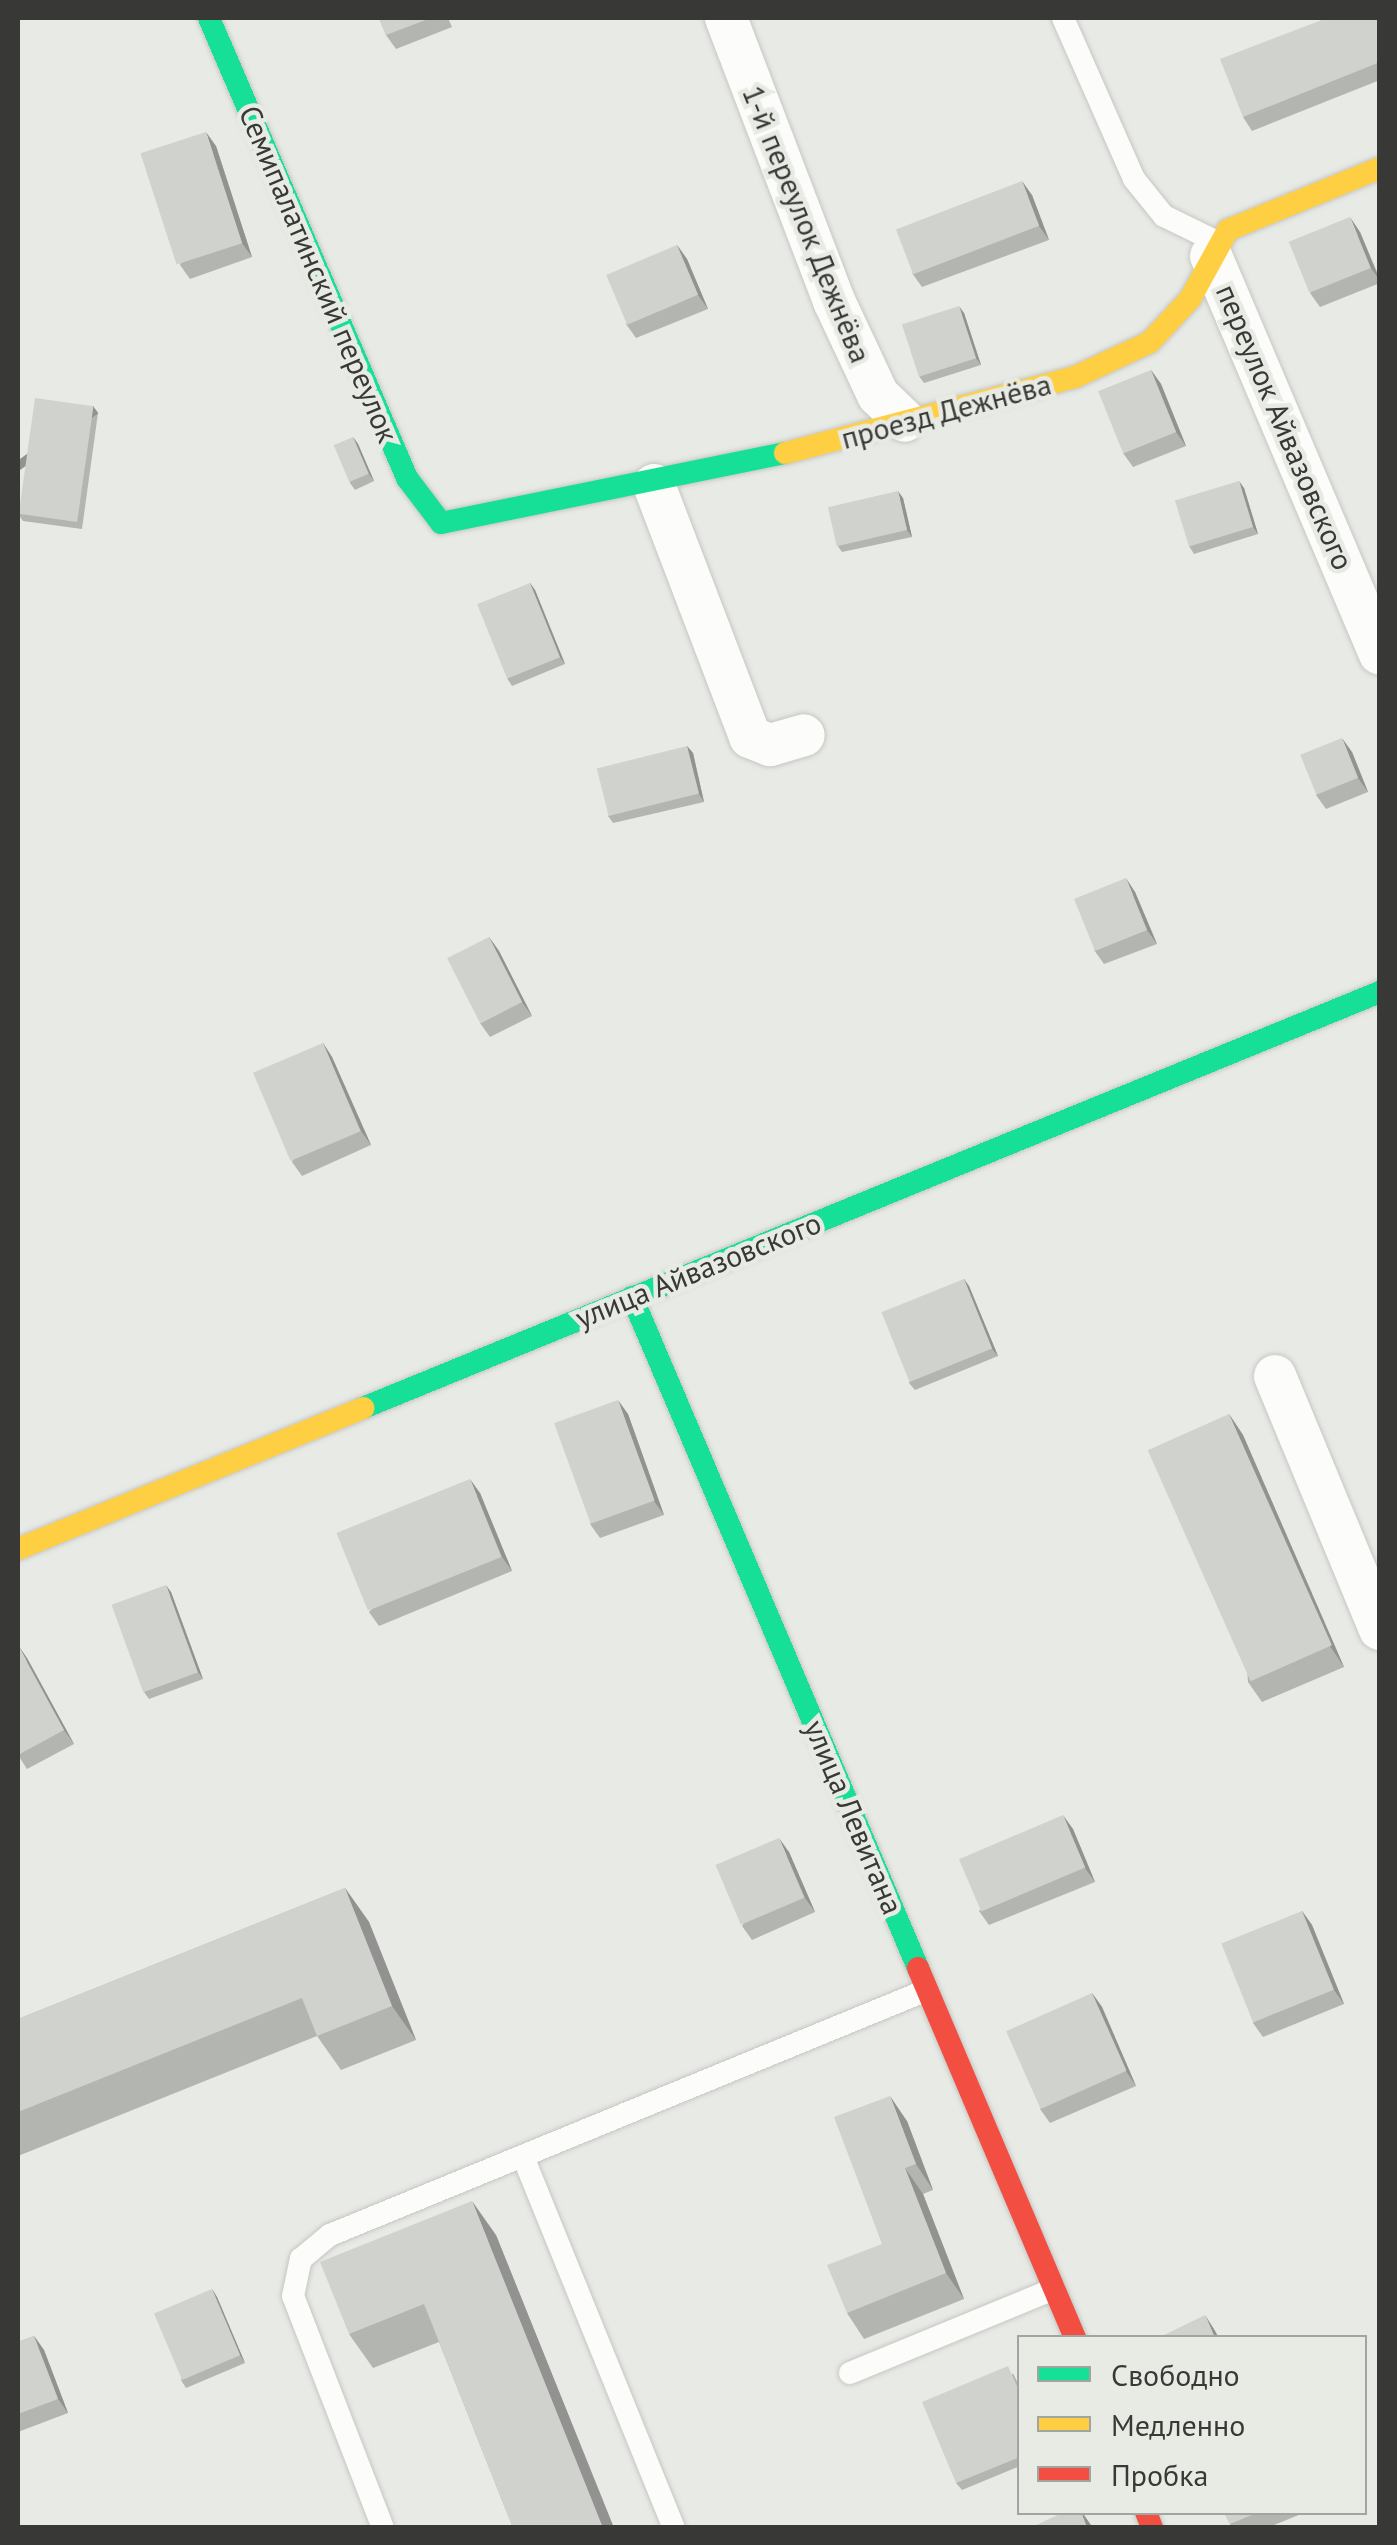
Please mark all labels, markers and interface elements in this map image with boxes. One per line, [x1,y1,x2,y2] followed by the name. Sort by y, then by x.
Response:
[735,80,879,368] street label: 1-й переулок Дежнёва
[232,100,406,448] street label: Семипалатинский переулок
[1208,278,1362,576] street label: переулок Айвазовского
[837,366,1055,456] street label: проезд Дежнёва
[569,1204,827,1336] street label: улица Айвазовского
[797,1714,911,1920] street label: улица Левитана
[1017,2335,1367,2515] legend
[1111,2355,1240,2394] text: Свободно
[1111,2405,1245,2444] text: Медленно
[1111,2455,1208,2494] text: Пробка

